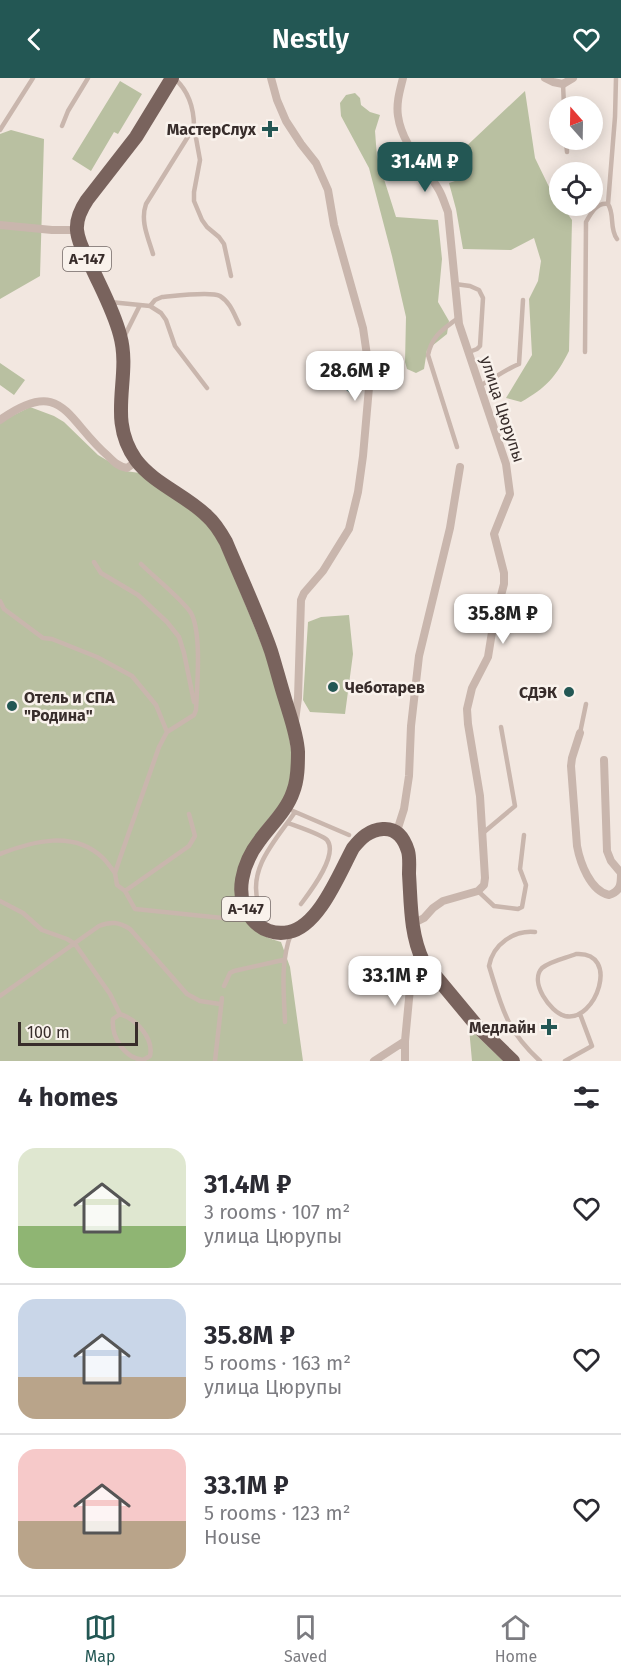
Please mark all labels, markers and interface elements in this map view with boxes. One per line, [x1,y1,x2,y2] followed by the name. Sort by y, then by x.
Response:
[18,23,51,56] icon: back
[272,23,349,55] text: Nestly
[570,23,603,56] icon: heart
[549,96,603,150] north arrow
[549,96,603,216] map controls
[167,120,257,139] place label: МастерСлух
[261,120,279,138] marker: МастерСлух
[370,142,480,193] pin: 31.4M ₽
[391,149,459,173] text: 31.4M ₽
[549,162,603,216] button: locate
[63,247,111,271] road number: А-147
[300,351,410,402] pin: 28.6M ₽
[476,354,529,465] street label: улица Цюрупы
[320,358,390,382] text: 28.6M ₽
[448,594,558,645] pin: 35.8M ₽
[468,601,538,625] text: 35.8M ₽
[345,678,425,697] place label: Чеботарев
[326,680,340,694] marker: Чеботарев
[519,683,558,702] place label: СДЭК
[562,685,576,699] marker: СДЭК
[24,688,115,725] place label: Отель и СПА "Родина"
[5,699,19,713] marker: Отель и СПА "Родина"
[222,897,270,921] road number: А-147
[340,956,450,1007] pin: 33.1M ₽
[362,963,428,987] text: 33.1M ₽
[469,1018,536,1037] place label: Медлайн
[540,1018,558,1036] marker: Медлайн
[18,1019,138,1046] scale bar
[27,1023,70,1042] text: 100 m
[570,1081,603,1114] icon: filters
[18,1082,118,1113] text: 4 homes
[204,1169,291,1200] text: 31.4M ₽
[66,1172,138,1244] icon: home
[570,1192,603,1225] icon: heart
[204,1200,350,1224] text: 3 rooms · 107 m²
[204,1224,342,1248] text: улица Цюрупы
[204,1320,295,1351] text: 35.8M ₽
[66,1323,138,1395] icon: home
[570,1343,603,1376] icon: heart
[204,1351,351,1375] text: 5 rooms · 163 m²
[204,1375,342,1399] text: улица Цюрупы
[204,1470,289,1501] text: 33.1M ₽
[66,1473,138,1545] icon: home
[570,1493,603,1526] icon: heart
[204,1501,350,1525] text: 5 rooms · 123 m²
[204,1525,261,1549] text: House
[84,1611,117,1666] tab: Map
[284,1611,327,1666] tab: Saved
[495,1611,537,1666] tab: Home

